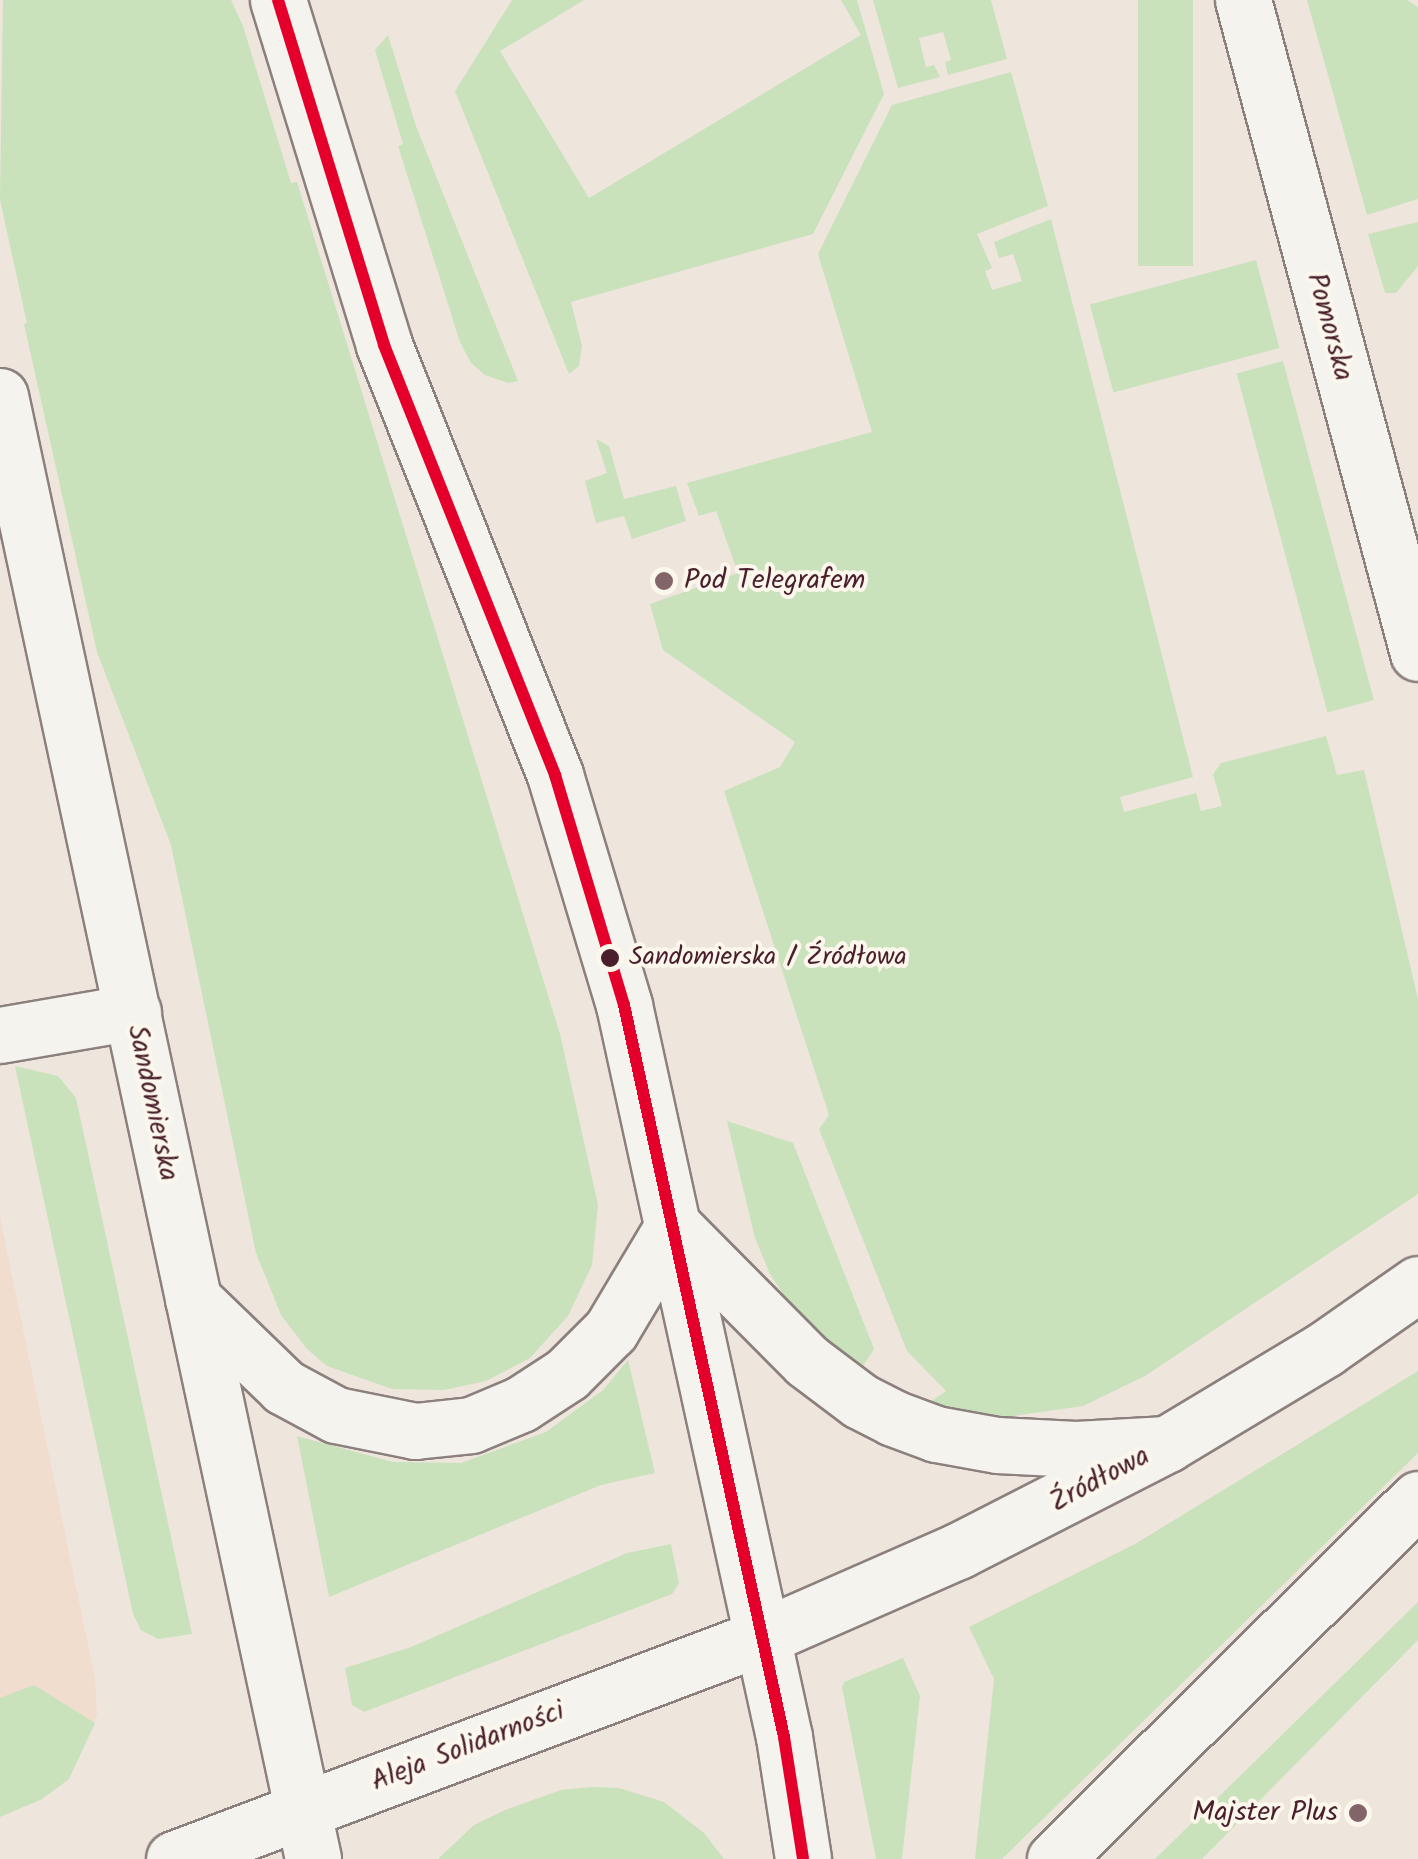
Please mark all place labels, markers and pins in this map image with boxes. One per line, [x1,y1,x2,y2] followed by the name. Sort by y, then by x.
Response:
[684,564,865,598] place label: Pod Telegrafem
[653,570,675,592] marker: Pod Telegrafem
[629,942,907,974] place label: Sandomierska / Źródłowa
[600,948,620,968] marker: Sandomierska / Źródłowa
[1192,1796,1338,1830] place label: Majster Plus
[1347,1802,1369,1824] marker: Majster Plus

